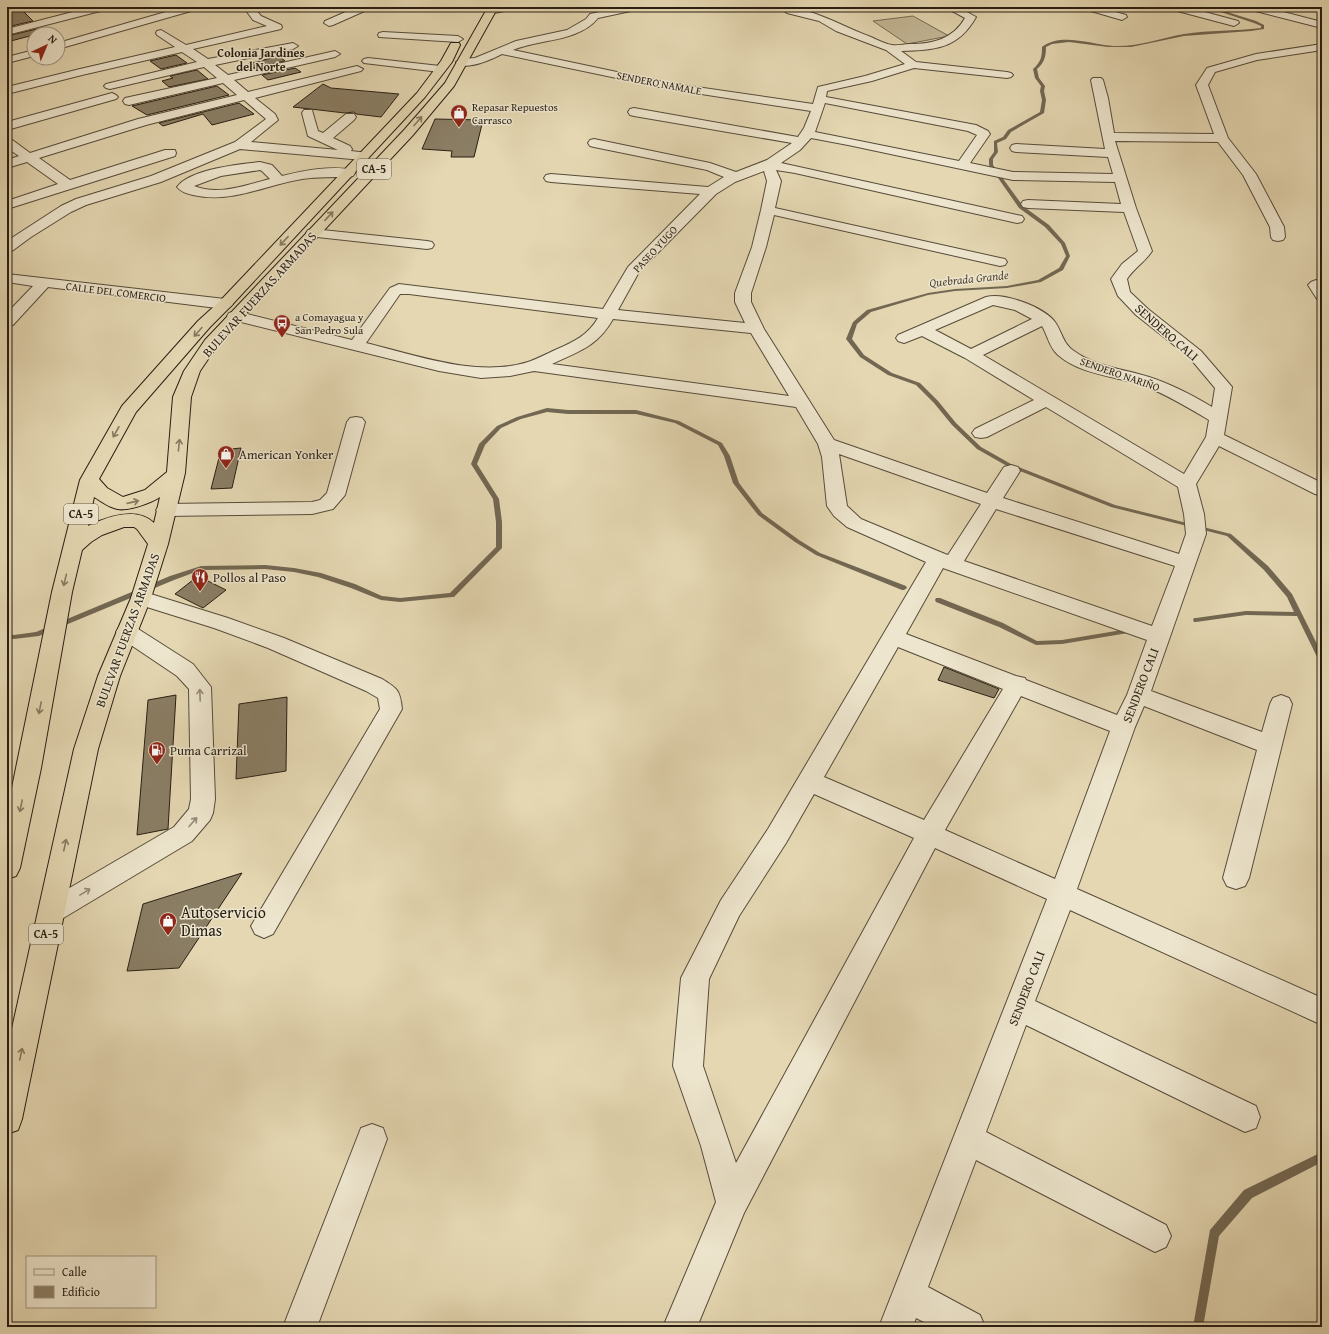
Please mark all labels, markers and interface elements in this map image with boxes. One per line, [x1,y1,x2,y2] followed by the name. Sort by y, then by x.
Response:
[26,26,66,66] north arrow
[45,30,62,48] text: N
[217,44,305,75] district label: Colonia Jardines del Norte
[615,67,703,99] street label: SENDERO NAMALE
[472,99,558,128] place label: Repasar Repuestos Carrasco
[449,103,469,128] shop icon: Repasar Repuestos Carrasco
[413,116,422,127] one-way arrow
[357,159,391,179] road number: CA-5
[324,211,334,221] one-way arrow
[629,222,681,276] street label: PASEO YUGO
[198,227,321,361] street label: BULEVAR FUERZAS ARMADAS
[279,236,289,246] one-way arrow
[929,266,1010,291] water label: Quebrada Grande
[65,278,167,306] street label: CALLE DEL COMERCIO
[1131,299,1203,365] street label: SENDERO CALI
[295,309,364,338] place label: a Comayagua y San Pedro Sula
[272,313,292,338] bus stop icon: a Comayagua y San Pedro Sula
[193,327,202,337] one-way arrow
[1078,353,1162,395] street label: SENDERO NARIÑO
[111,426,119,438] one-way arrow
[176,439,183,452] one-way arrow
[216,444,236,469] shop icon: American Yonker
[239,445,334,464] place label: American Yonker
[126,497,139,505] one-way arrow
[64,504,98,524] road number: CA-5
[91,550,164,710] street label: BULEVAR FUERZAS ARMADAS
[190,567,210,592] restaurant icon: Pollos al Paso
[213,568,287,587] place label: Pollos al Paso
[61,574,68,587] one-way arrow
[1117,645,1164,725] street label: SENDERO CALI
[197,689,204,702] one-way arrow
[36,701,44,714] one-way arrow
[147,740,167,765] fuel station icon: Puma Carrizal
[170,741,247,760] place label: Puma Carrizal
[16,799,24,812] one-way arrow
[189,816,198,827] one-way arrow
[62,838,70,851] one-way arrow
[79,888,90,896] one-way arrow
[181,900,266,942] place label: Autoservicio Dimas
[158,911,178,936] shop icon: Autoservicio Dimas
[29,924,63,944] road number: CA-5
[1003,948,1050,1028] street label: SENDERO CALI
[17,1048,25,1061] one-way arrow
[26,1256,156,1308] legend
[62,1263,87,1280] text: Calle
[62,1283,100,1300] text: Edificio

